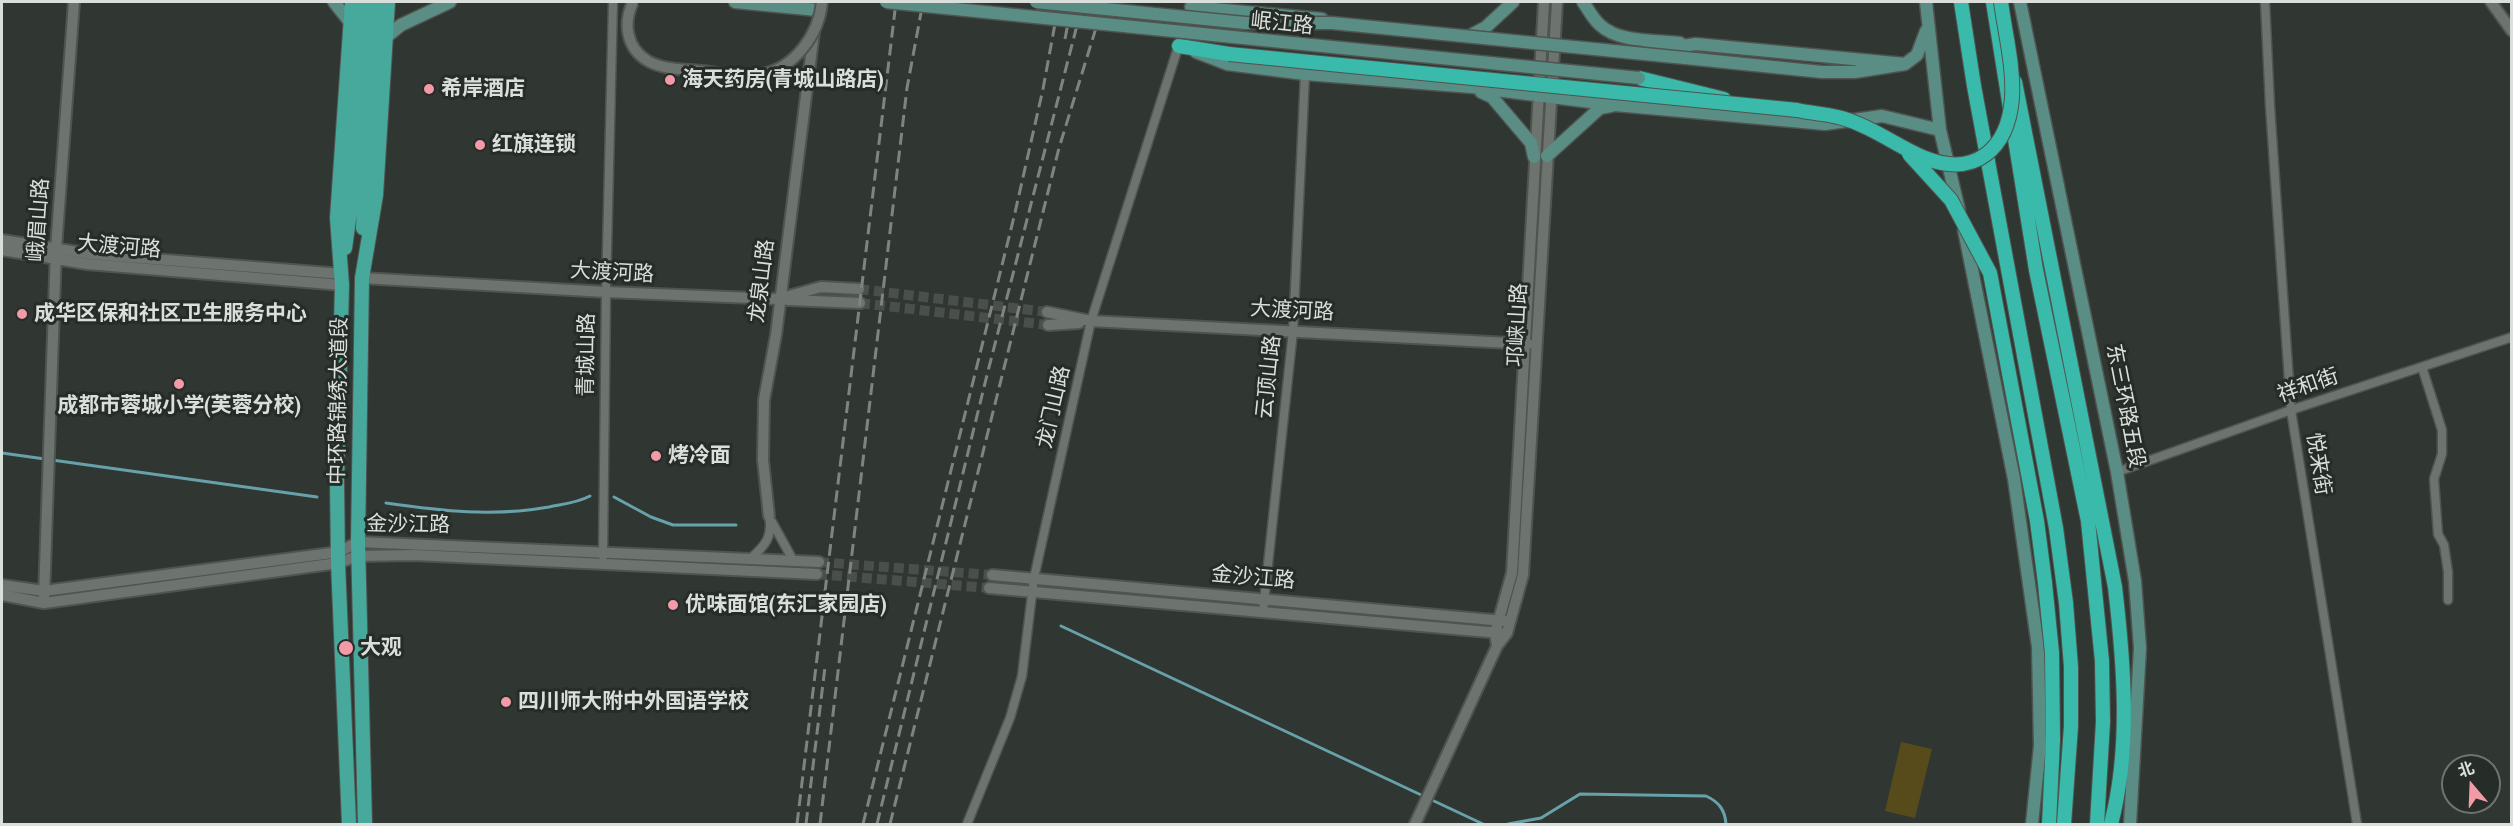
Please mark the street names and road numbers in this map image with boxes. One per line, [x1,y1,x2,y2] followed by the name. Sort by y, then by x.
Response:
[1249,8,1315,40] street label: 岷江路
[24,177,54,263] street label: 峨眉山路
[76,231,162,263] street label: 大渡河路
[744,238,780,324] street label: 龙泉山路
[569,258,655,288] street label: 大渡河路
[1503,282,1533,368] street label: 邛崃山路
[1249,296,1335,326] street label: 大渡河路
[574,313,600,397] street label: 青城山路
[325,317,353,485] street label: 中环路锦绣大道段
[1252,334,1286,420] street label: 云顶山路
[2101,342,2149,470] street label: 东三环路五段
[1032,363,1076,451] street label: 龙门山路
[2274,364,2342,408] street label: 祥和街
[2301,431,2335,497] street label: 悦来街
[366,512,450,538] street label: 金沙江路
[1210,562,1296,594] street label: 金沙江路

